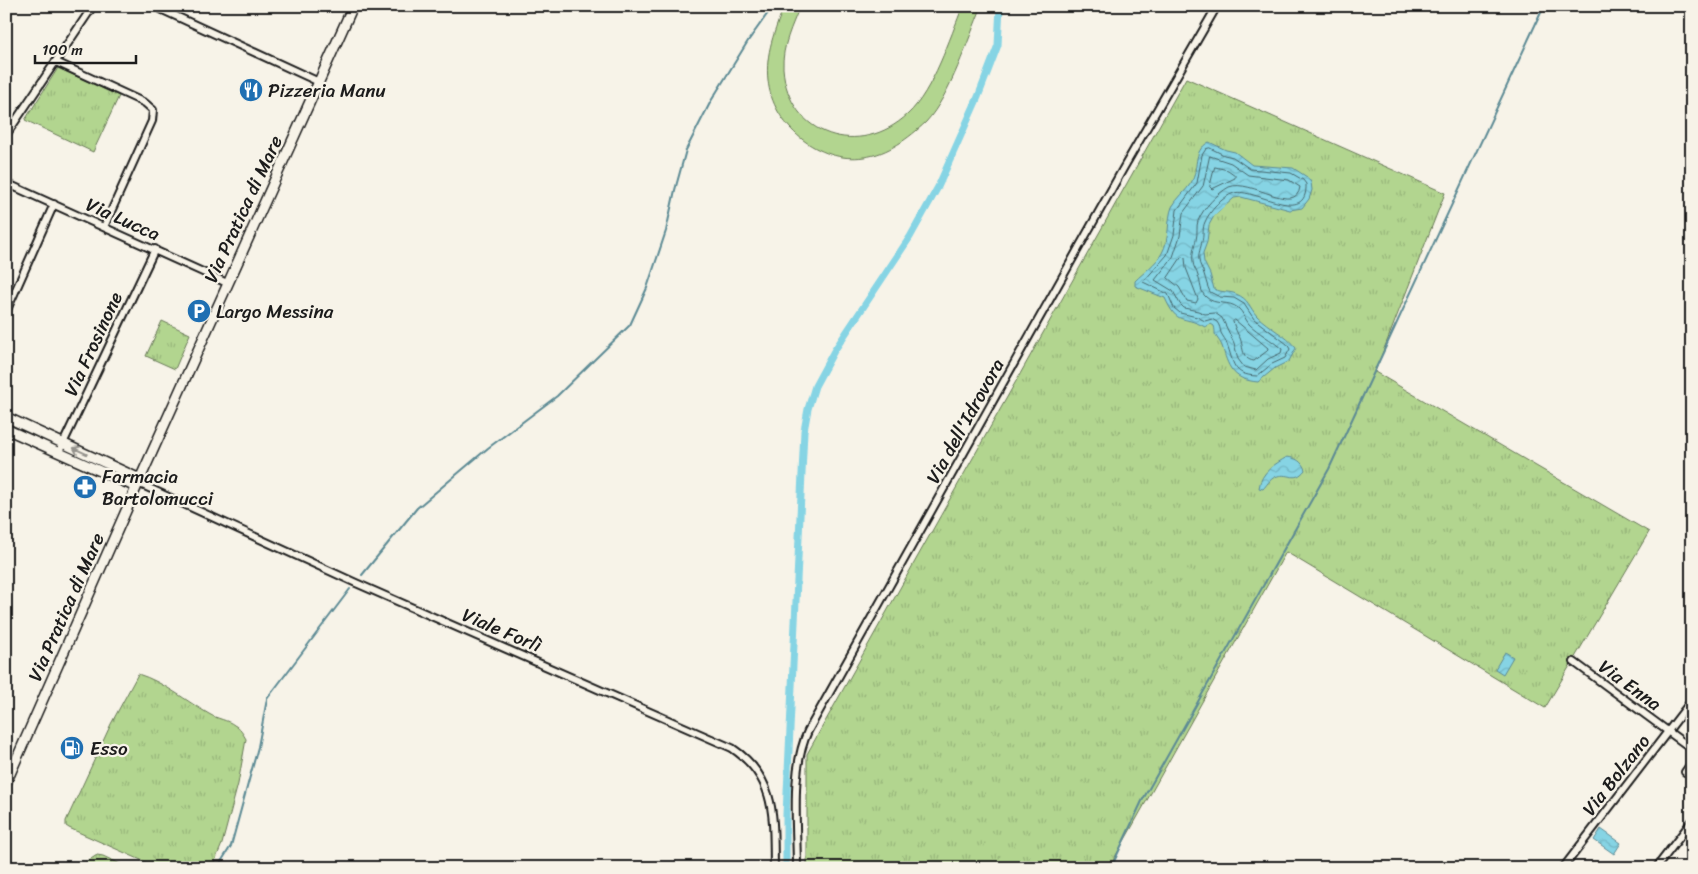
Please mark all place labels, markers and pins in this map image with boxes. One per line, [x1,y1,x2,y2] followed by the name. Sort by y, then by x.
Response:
[268,74,386,107] place label: Pizzeria Manu
[238,77,264,103] restaurant icon: Pizzeria Manu
[216,295,334,328] place label: Largo Messina
[186,298,212,324] parking icon: Largo Messina
[102,460,214,515] place label: Farmacia Bartolomucci
[72,474,98,500] pharmacy icon: Farmacia Bartolomucci
[90,732,128,765] place label: Esso
[59,735,85,761] fuel station icon: Esso

